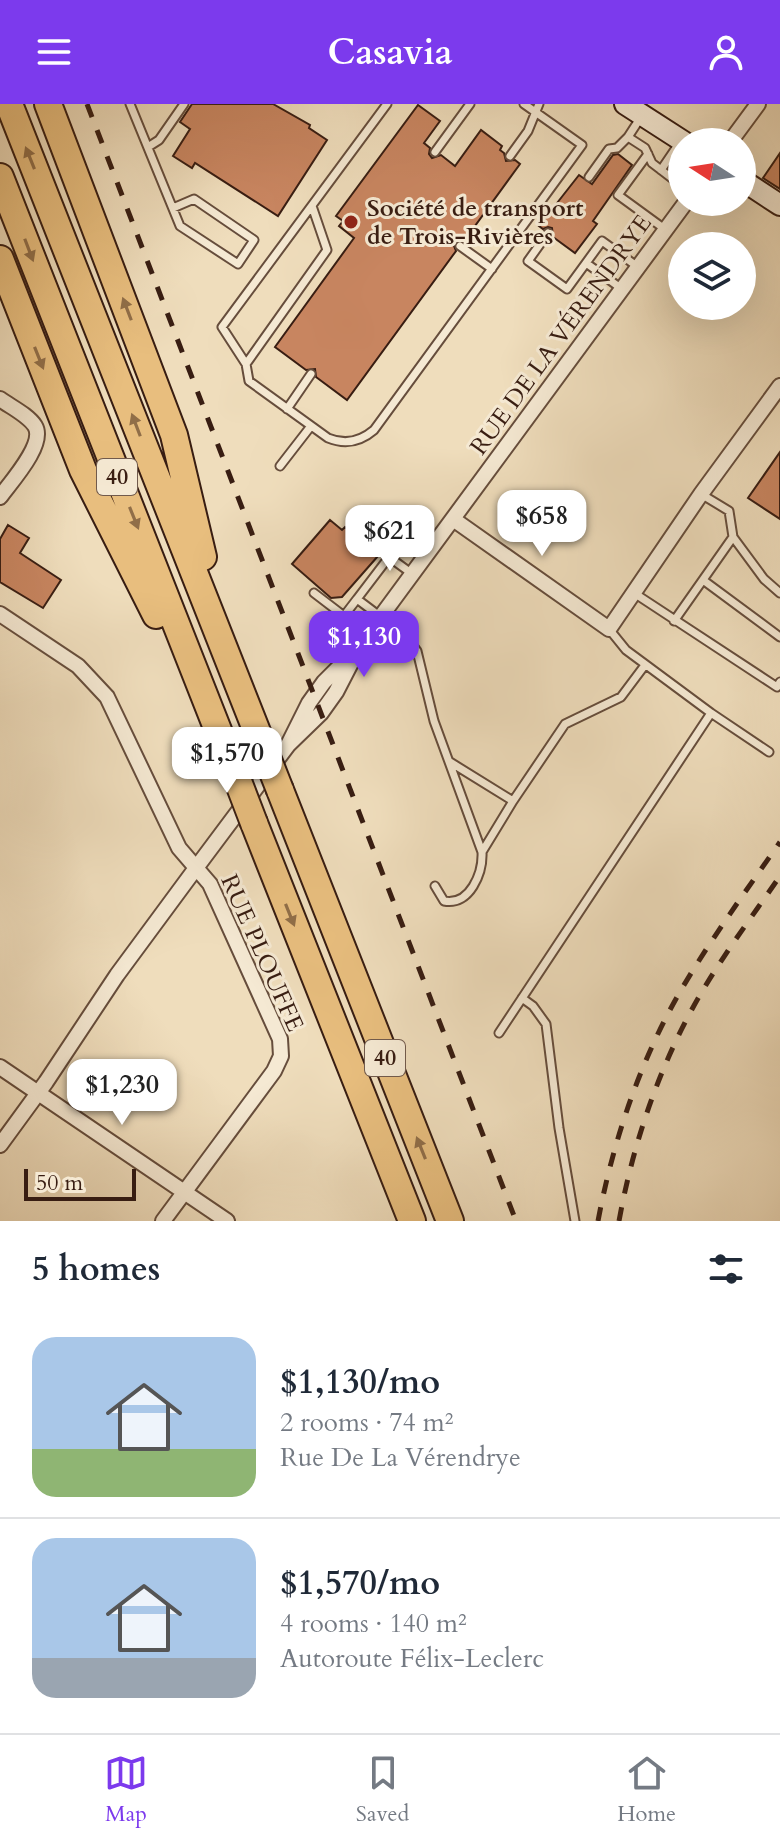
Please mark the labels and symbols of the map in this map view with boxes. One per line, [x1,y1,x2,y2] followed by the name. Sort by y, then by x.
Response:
[668,128,756,216] north arrow
[23,146,36,170] one-way arrow
[367,192,584,253] place label: Société de transport de Trois-Rivières
[463,208,659,462] street label: RUE DE LA VÉRENDRYE
[342,213,360,231] marker: Société de transport de Trois-Rivières
[23,238,36,262] one-way arrow
[120,297,132,321] one-way arrow
[33,346,46,370] one-way arrow
[129,413,142,437] one-way arrow
[97,459,137,495] road number: 40
[495,490,589,558] pin: $658
[343,505,437,573] pin: $621
[127,506,140,530] one-way arrow
[299,611,429,679] pin: $1,130
[162,727,292,795] pin: $1,570
[213,869,311,1037] street label: RUE PLOUFFE
[284,903,297,927] one-way arrow
[365,1040,405,1076] road number: 40
[57,1059,187,1127] pin: $1,230
[414,1136,427,1160] one-way arrow
[24,1165,136,1201] scale bar

